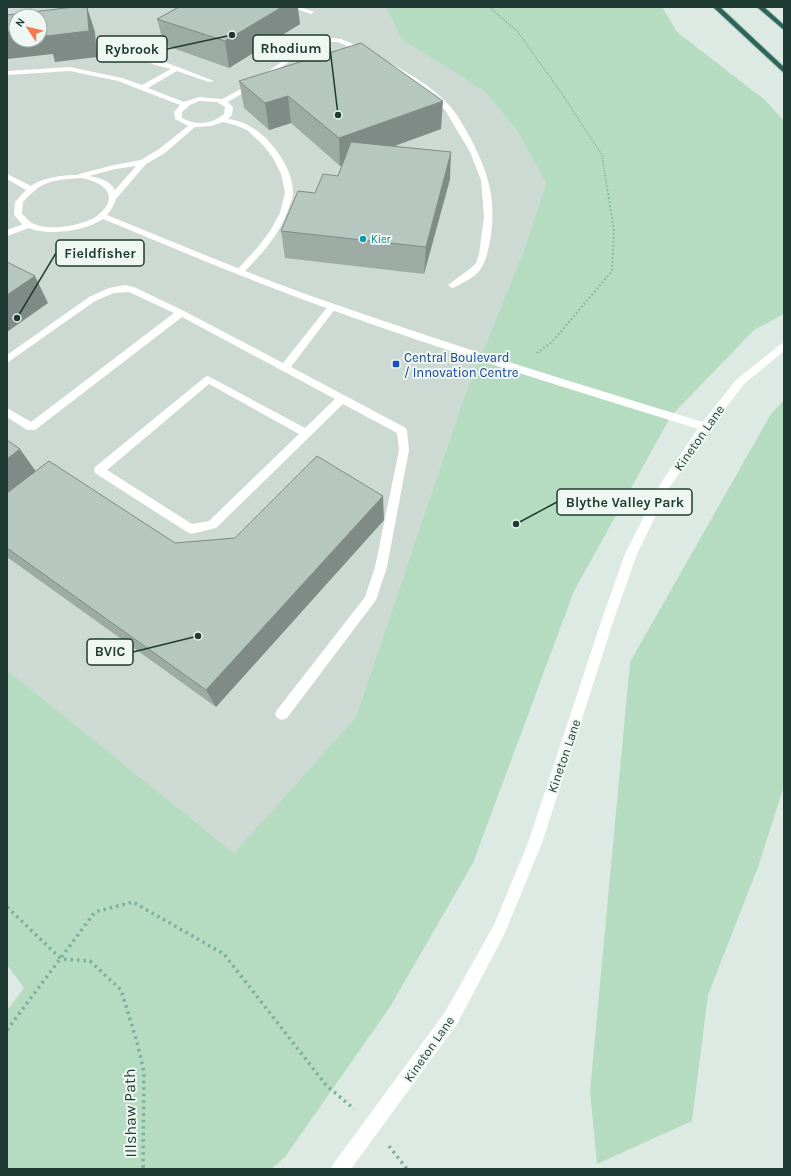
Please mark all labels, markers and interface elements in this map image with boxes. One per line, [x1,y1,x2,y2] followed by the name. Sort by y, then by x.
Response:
[8,8,48,48] north arrow
[13,16,28,30] text: N
[253,35,330,61] callout: Rhodium
[97,36,167,62] callout: Rybrook
[261,40,321,57] text: Rhodium
[105,41,160,58] text: Rybrook
[371,233,391,246] place label: Kier
[358,234,368,244] marker: Kier
[56,240,144,266] callout: Fieldfisher
[64,245,136,262] text: Fieldfisher
[404,350,519,380] place label: Central Boulevard / Innovation Centre
[391,359,401,369] marker: Central Boulevard / Innovation Centre
[671,402,727,474] street label: Kineton Lane
[557,489,692,515] callout: Blythe Valley Park
[566,494,685,511] text: Blythe Valley Park
[87,639,133,665] callout: BVIC
[95,643,125,660] text: BVIC
[544,717,584,795] street label: Kineton Lane
[401,1013,457,1085] street label: Kineton Lane
[120,1068,140,1158] street label: Illshaw Path

